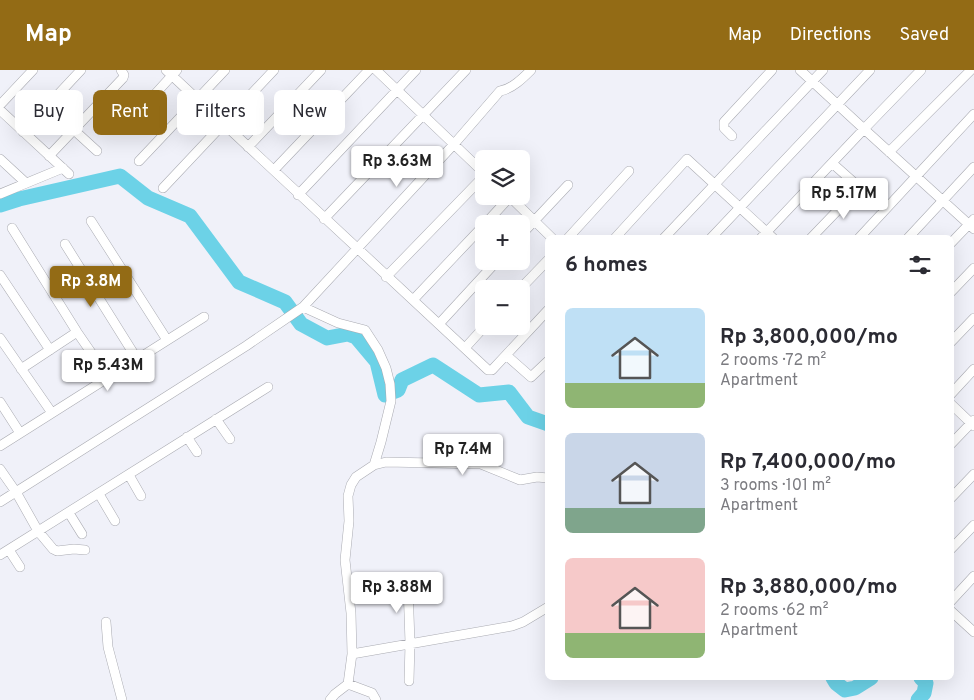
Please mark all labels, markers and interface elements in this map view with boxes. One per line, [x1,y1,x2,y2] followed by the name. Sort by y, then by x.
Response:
[25,20,72,50] text: Map
[728,24,762,47] text: Map
[790,24,872,47] text: Directions
[900,24,949,47] text: Saved
[15,90,83,135] chip: Buy
[93,90,167,135] chip: Rent
[177,90,264,135] chip: Filters
[274,90,345,135] chip: New
[345,146,449,188] pin: Rp 3.63M
[475,150,530,335] map controls
[475,150,530,205] button: layers
[362,152,432,172] text: Rp 3.63M
[792,178,896,220] pin: Rp 5.17M
[811,184,877,204] text: Rp 5.17M
[475,215,530,270] button: +
[906,251,934,279] icon: filters
[565,252,648,279] text: 6 homes
[45,266,137,308] pin: Rp 3.8M
[61,272,121,292] text: Rp 3.8M
[475,280,530,335] button: −
[720,324,898,351] text: Rp 3,800,000/mo
[605,328,665,388] icon: home
[56,350,160,392] pin: Rp 5.43M
[720,351,826,371] text: 2 rooms · 72 m²
[73,356,143,376] text: Rp 5.43M
[720,371,798,391] text: Apartment
[417,434,509,476] pin: Rp 7.4M
[434,440,492,460] text: Rp 7.4M
[720,449,896,476] text: Rp 7,400,000/mo
[605,453,665,513] icon: home
[720,476,831,496] text: 3 rooms · 101 m²
[720,496,798,516] text: Apartment
[345,572,449,614] pin: Rp 3.88M
[720,574,897,601] text: Rp 3,880,000/mo
[362,578,432,598] text: Rp 3.88M
[605,578,665,638] icon: home
[720,601,828,621] text: 2 rooms · 62 m²
[720,621,798,641] text: Apartment

